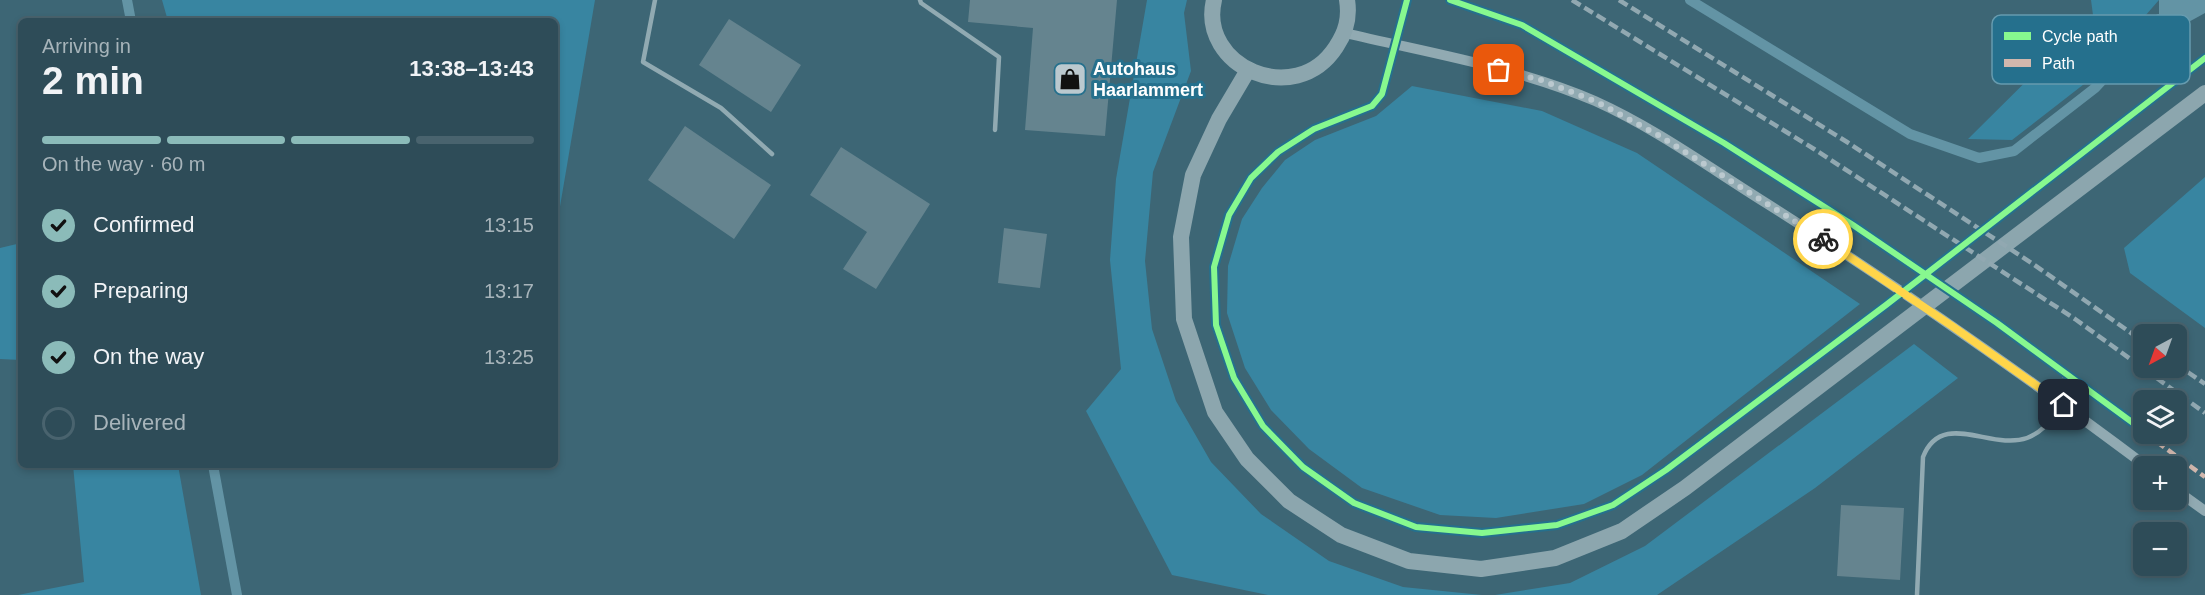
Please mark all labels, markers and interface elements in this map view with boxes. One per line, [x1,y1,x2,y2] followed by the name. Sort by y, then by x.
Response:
[1992,15,2190,84] legend
[2042,28,2118,45] text: Cycle path
[42,35,131,57] text: Arriving in
[1473,44,1524,95] pin
[1482,53,1515,86] icon: bag
[2042,55,2075,72] text: Path
[409,56,534,81] text: 13:38–13:43
[42,59,144,102] text: 2 min
[1093,59,1203,100] place label: Autohaus Haarlammert
[1052,61,1088,97] shop icon: Autohaus Haarlammert
[42,153,205,175] text: On the way · 60 m
[42,209,75,242] icon: check
[1793,209,1853,269] courier
[93,212,194,237] text: Confirmed
[484,214,534,236] text: 13:15
[1807,223,1840,256] icon: bike
[42,275,75,308] icon: check
[93,278,188,303] text: Preparing
[484,280,534,302] text: 13:17
[2133,324,2187,378] north arrow
[2133,324,2187,576] map controls
[42,341,75,374] icon: check
[93,344,204,369] text: On the way
[484,346,534,368] text: 13:25
[2038,379,2089,430] pin
[2047,388,2080,421] icon: home
[2133,390,2187,444] button: layers
[93,410,186,435] text: Delivered
[2133,456,2187,510] button: +
[2133,522,2187,576] button: −

